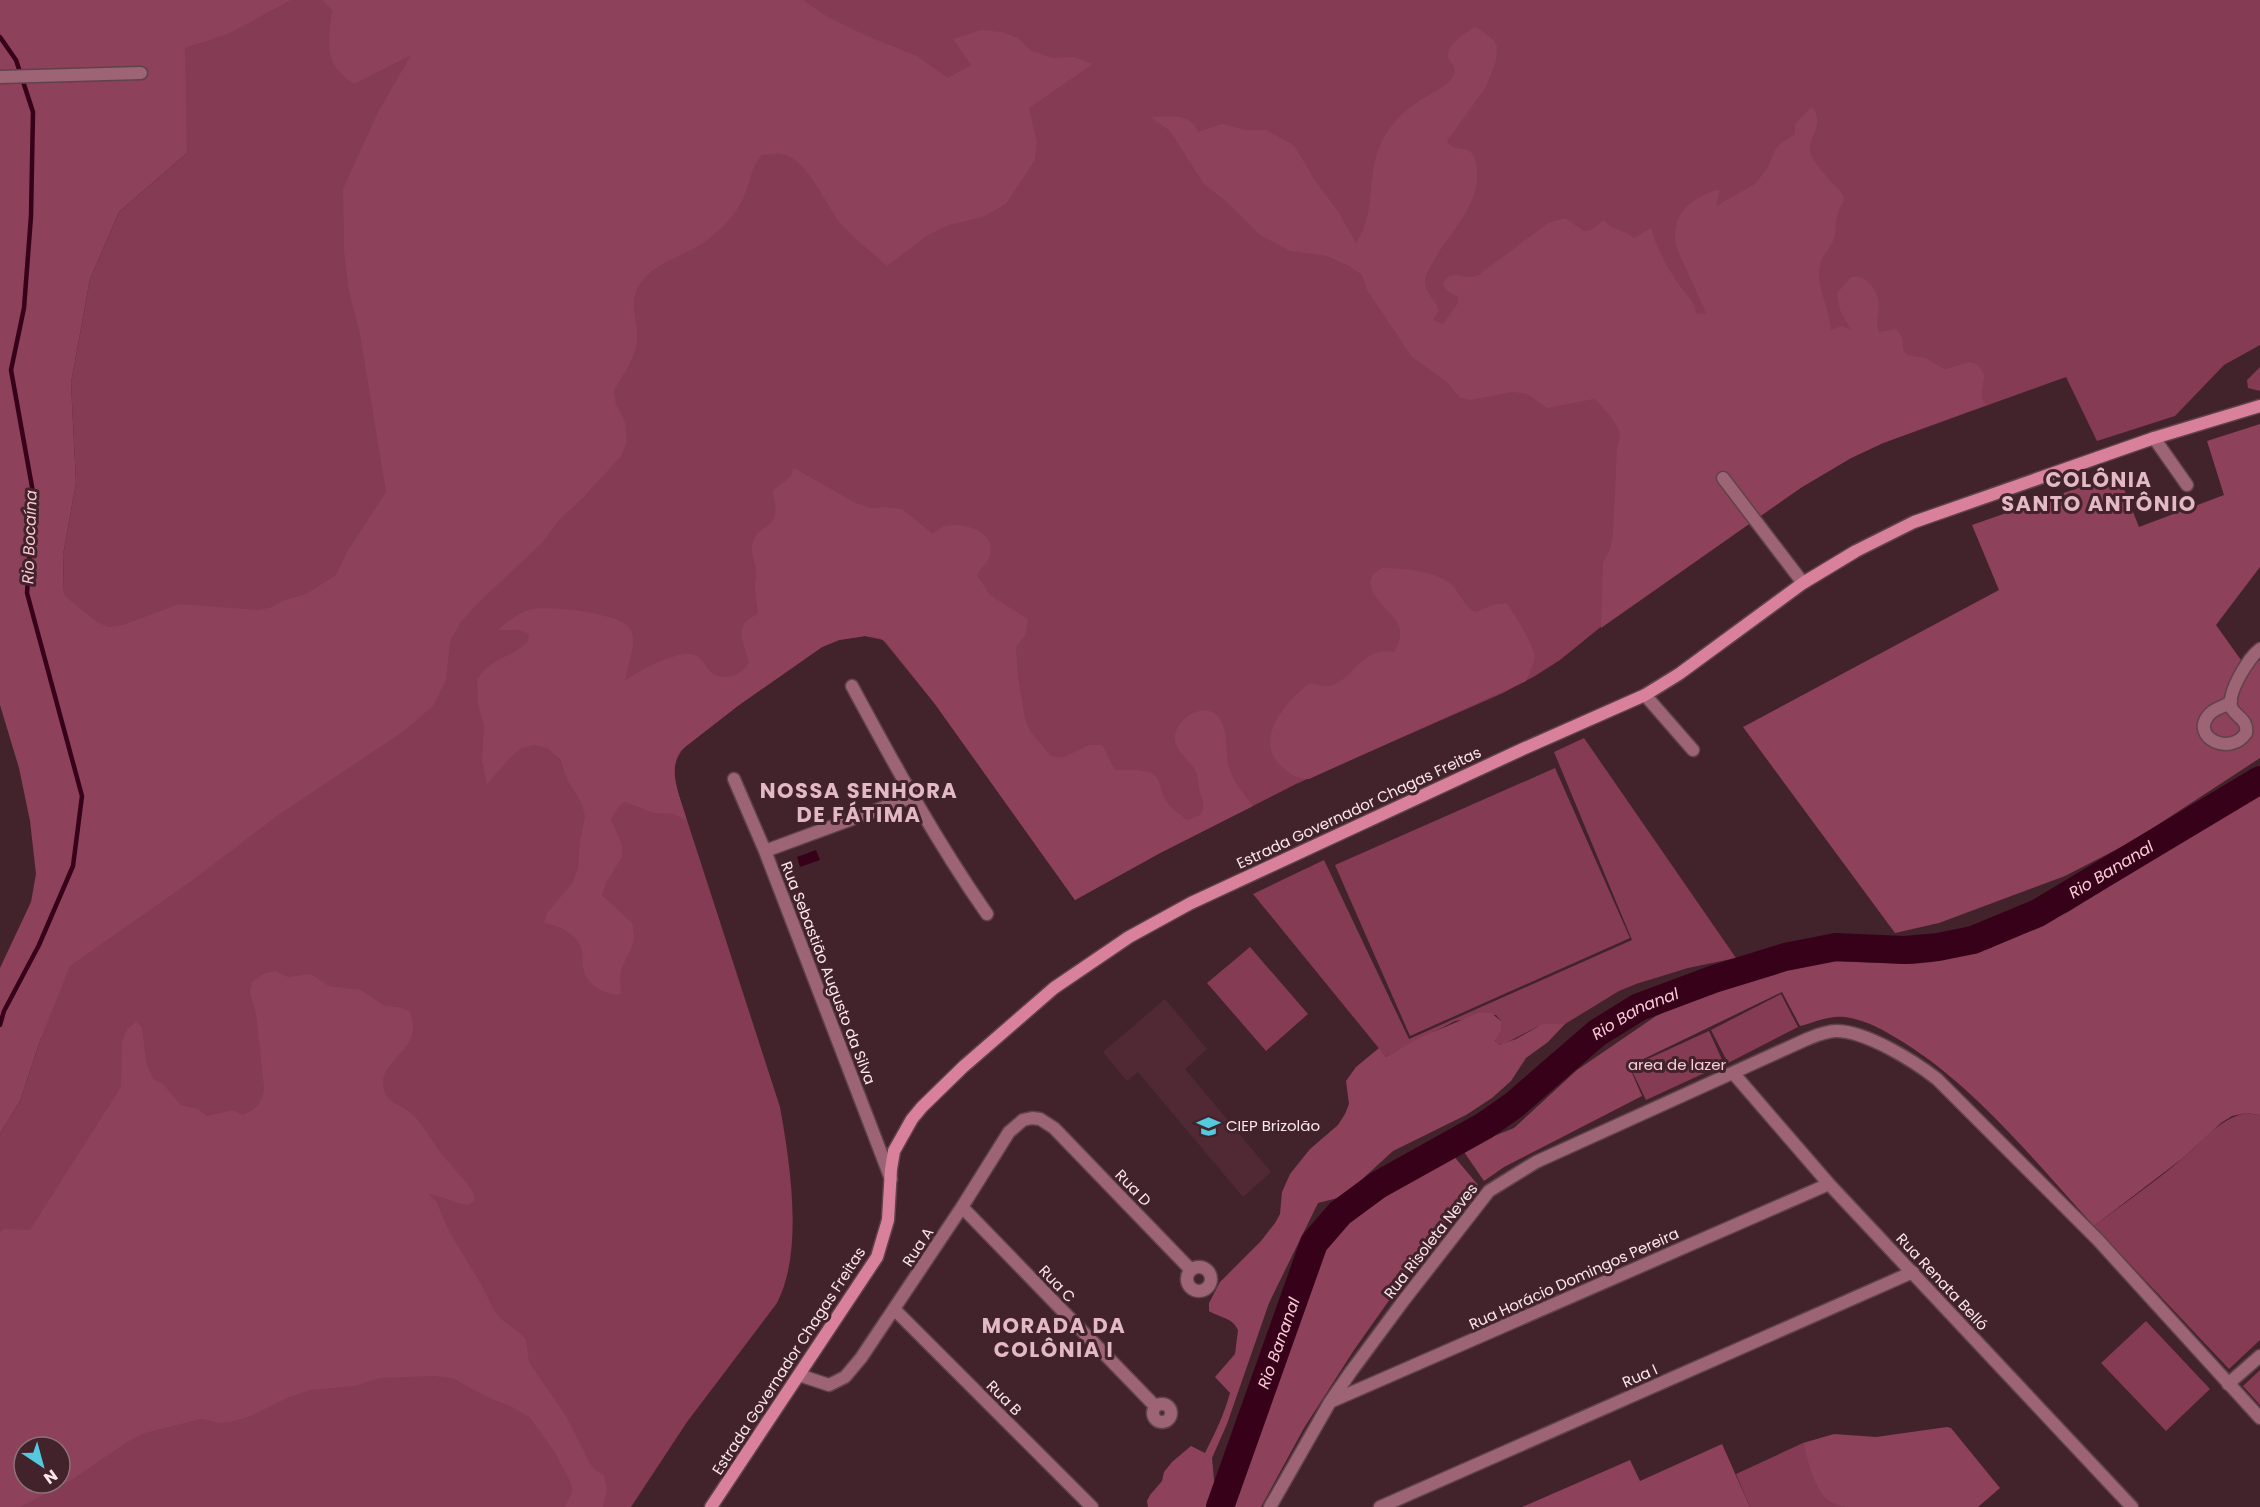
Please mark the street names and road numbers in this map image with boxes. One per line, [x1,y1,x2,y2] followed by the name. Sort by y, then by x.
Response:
[1233,741,1485,874] street label: Estrada Governador Chagas Freitas
[776,858,881,1087] street label: Rua Sebastião Augusto da Silva
[1111,1165,1156,1211] street label: Rua D
[1379,1179,1482,1303] street label: Rua Risoleta Neves
[897,1223,938,1270] street label: Rua A
[1465,1223,1682,1334] street label: Rua Horácio Domingos Pereira
[1892,1228,1993,1335] street label: Rua Renata Belló
[707,1243,870,1479] street label: Estrada Governador Chagas Freitas
[1034,1260,1080,1307] street label: Rua C
[1619,1359,1661,1393] street label: Rua I
[982,1375,1027,1420] street label: Rua B

